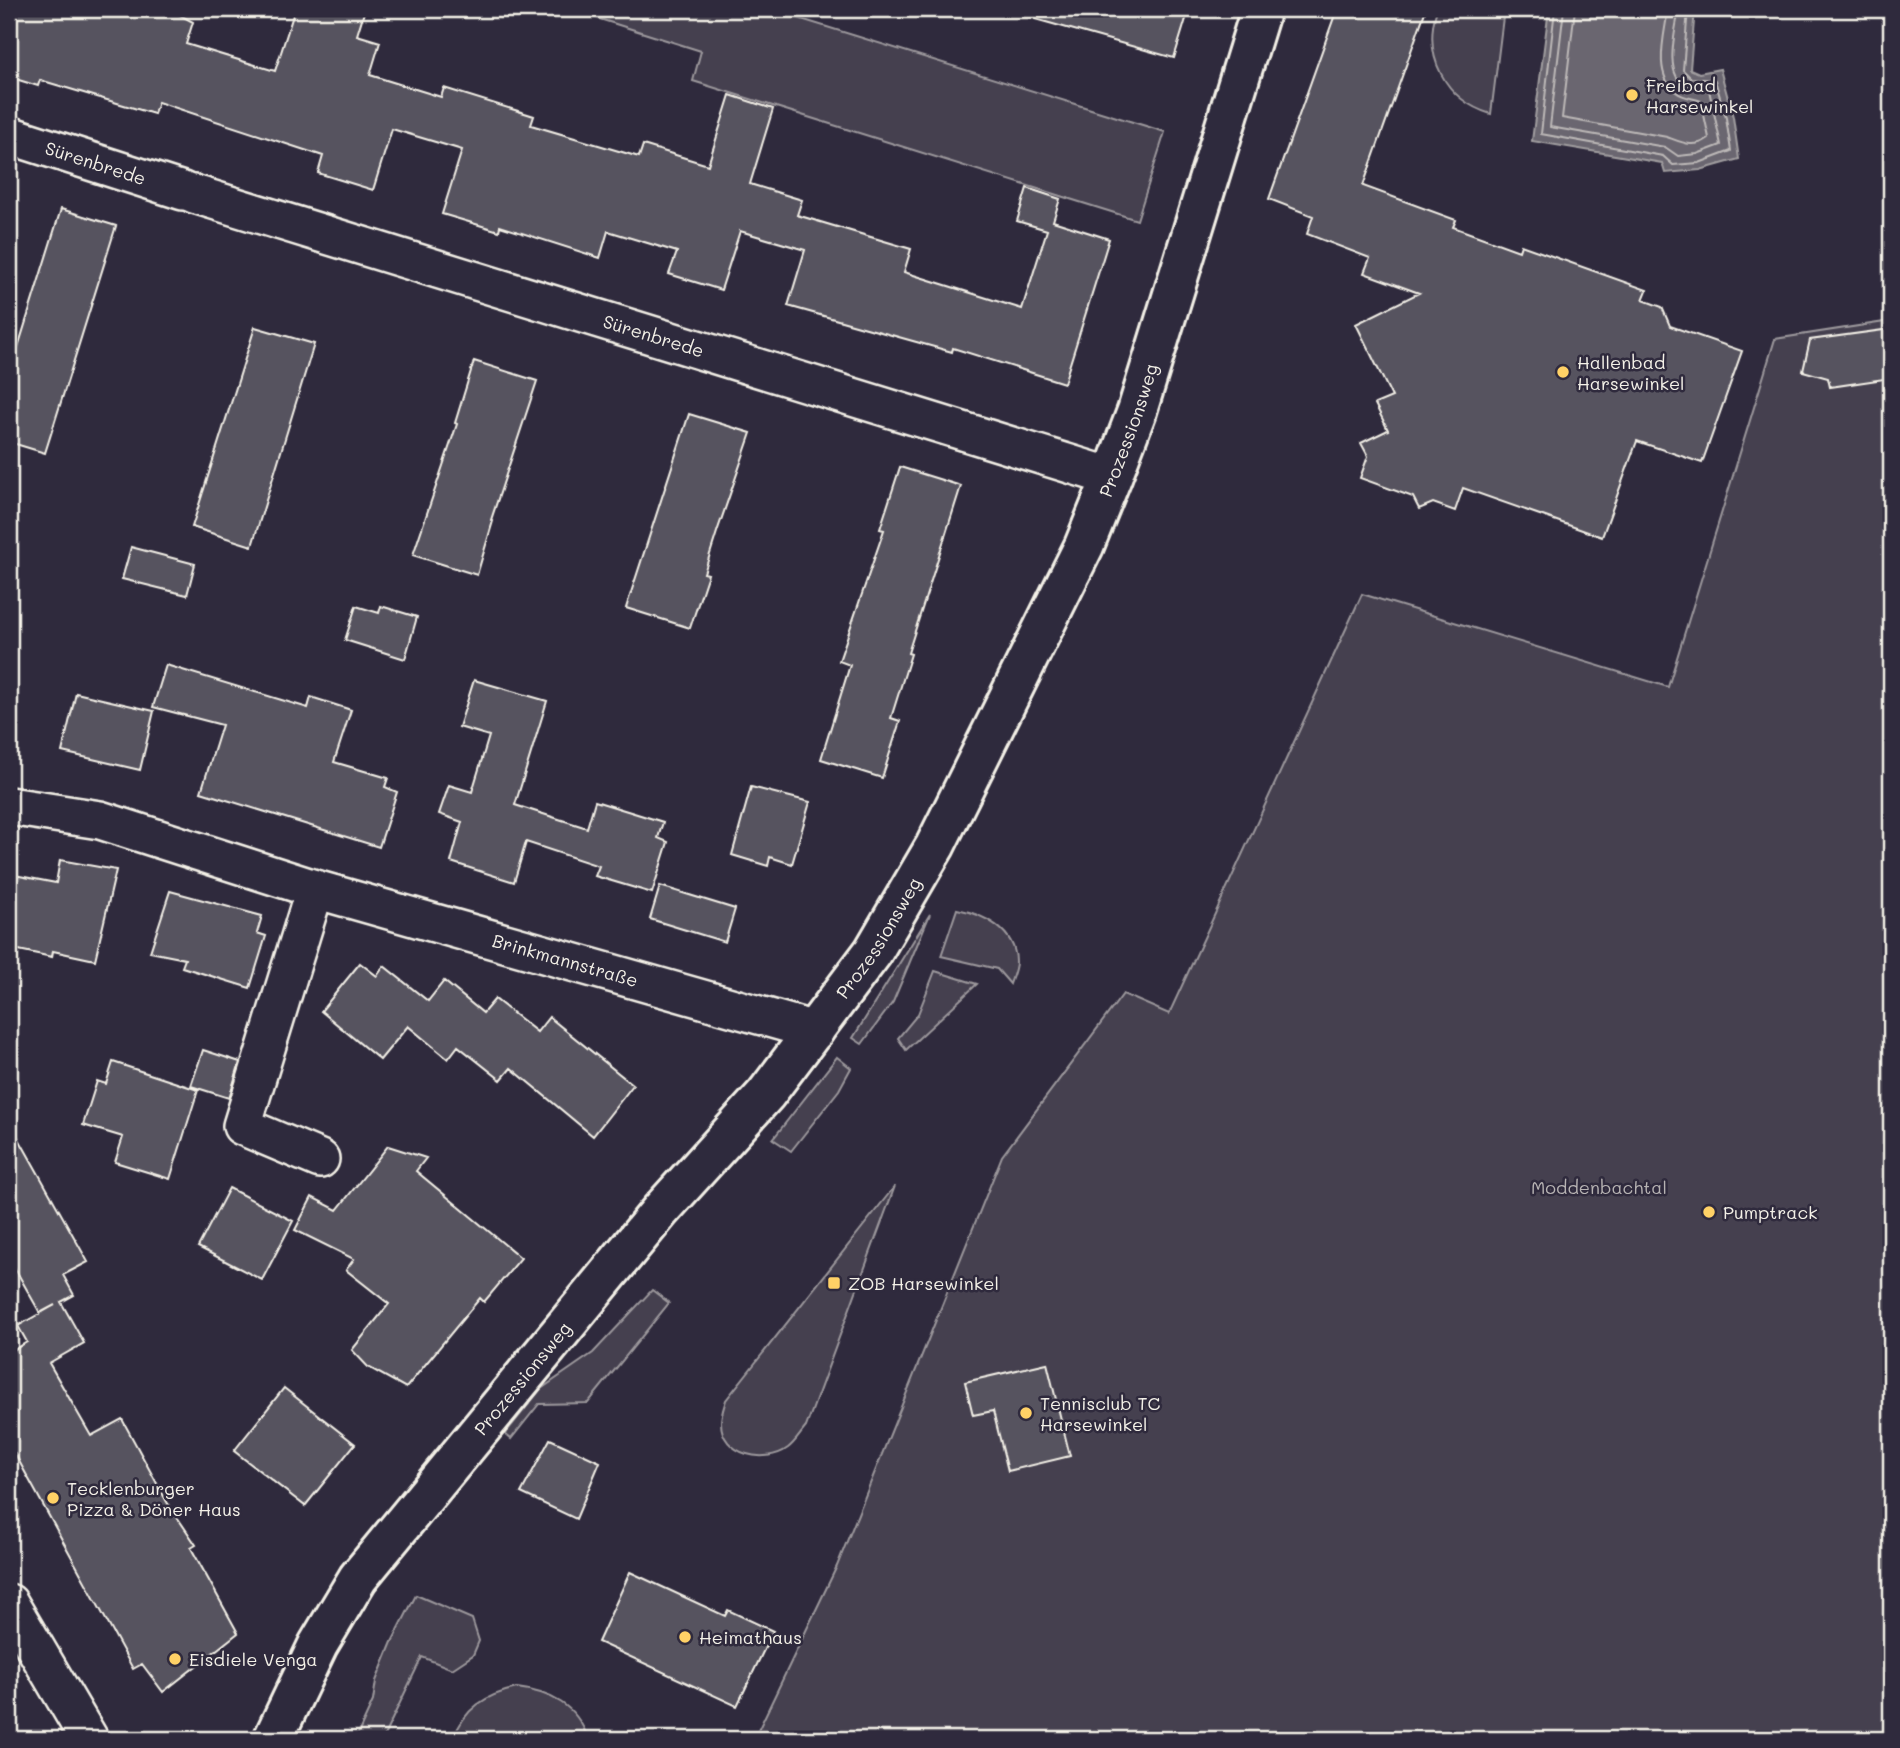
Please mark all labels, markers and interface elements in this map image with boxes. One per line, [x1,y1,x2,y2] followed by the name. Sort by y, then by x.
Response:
[1646,73,1754,118] place label: Freibad Harsewinkel
[1624,87,1640,103] marker: Freibad Harsewinkel
[42,135,149,190] street label: Sürenbrede
[600,309,707,363] street label: Sürenbrede
[1577,350,1685,395] place label: Hallenbad Harsewinkel
[1093,361,1163,500] street label: Prozessionsweg
[1555,364,1571,380] marker: Hallenbad Harsewinkel
[830,873,926,1003] street label: Prozessionsweg
[490,928,641,992] street label: Brinkmannstraße
[1531,1175,1667,1199] park label: Moddenbachtal
[1723,1200,1818,1224] place label: Pumptrack
[1701,1204,1717,1220] marker: Pumptrack
[848,1271,999,1295] place label: ZOB Harsewinkel
[826,1275,842,1291] marker: ZOB Harsewinkel
[469,1317,576,1440] street label: Prozessionsweg
[1040,1391,1161,1436] place label: Tennisclub TC Harsewinkel
[1018,1405,1034,1421] marker: Tennisclub TC Harsewinkel
[67,1476,241,1521] place label: Tecklenburger Pizza & Döner Haus
[45,1490,61,1506] marker: Tecklenburger Pizza & Döner Haus
[699,1625,802,1649] place label: Heimathaus
[677,1629,693,1645] marker: Heimathaus
[189,1647,317,1671] place label: Eisdiele Venga
[167,1651,183,1667] marker: Eisdiele Venga

